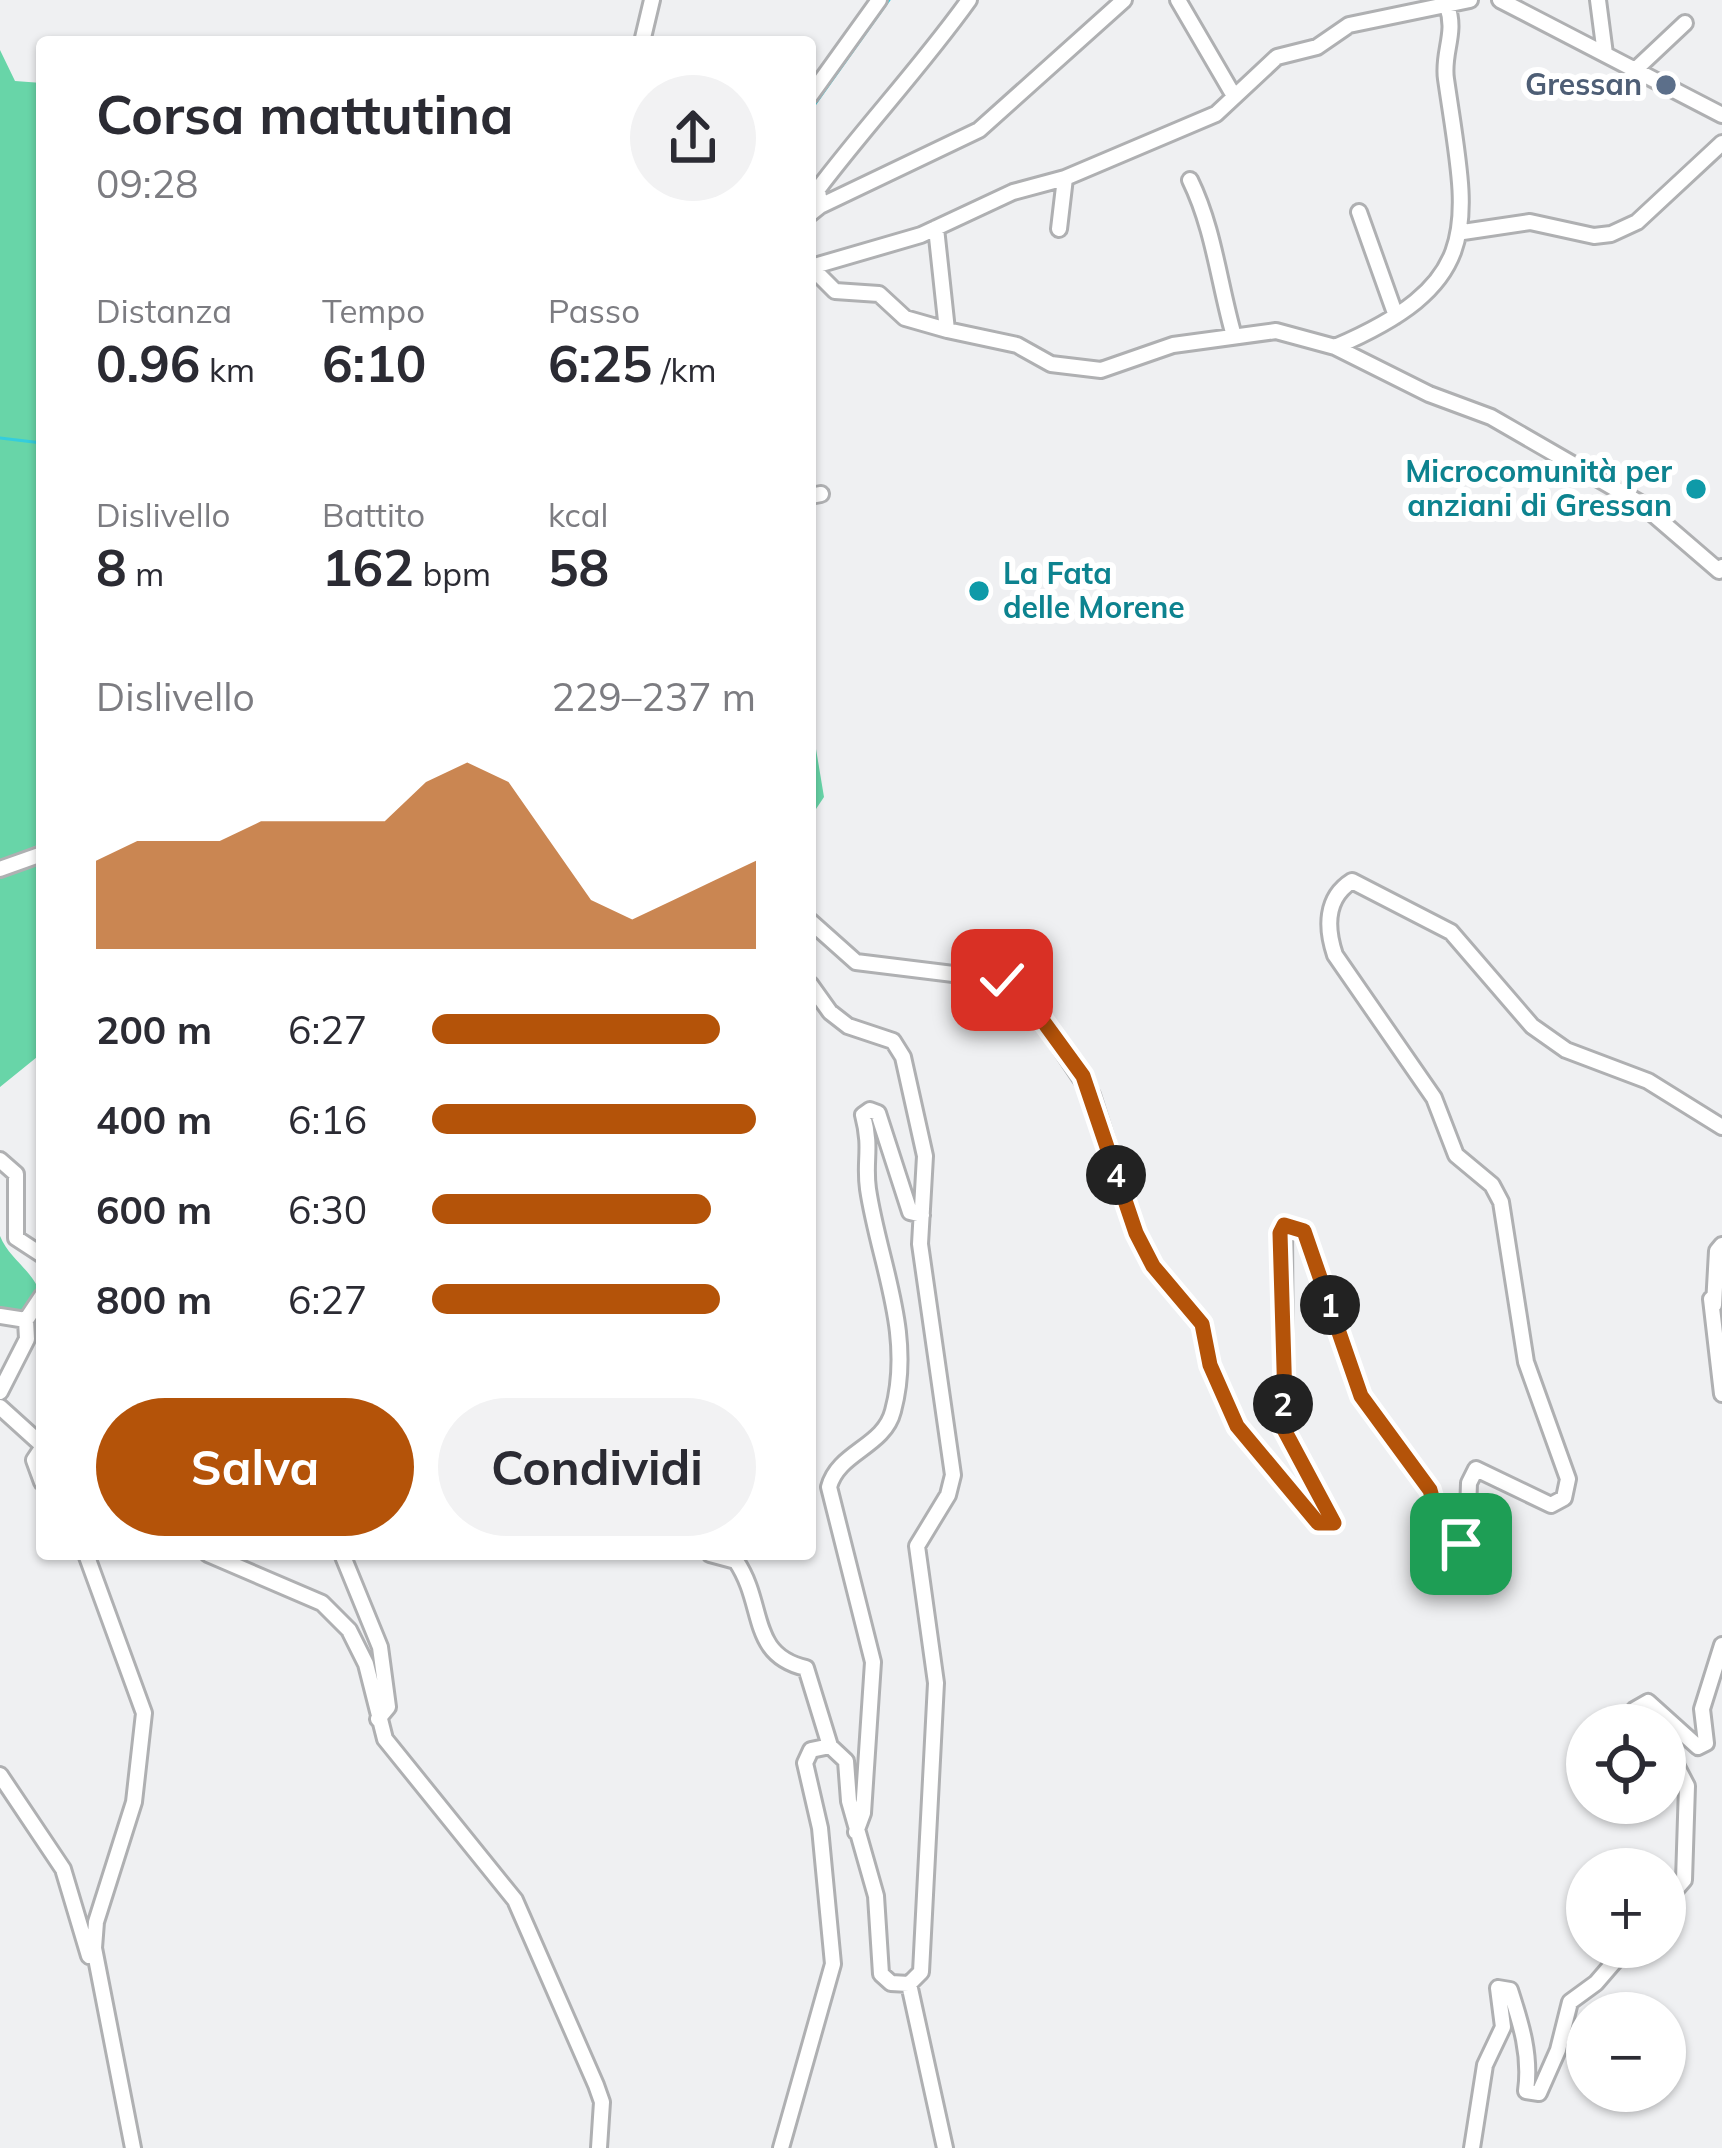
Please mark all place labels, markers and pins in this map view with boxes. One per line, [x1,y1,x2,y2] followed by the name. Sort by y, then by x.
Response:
[1525,65,1642,103] place label: Gressan
[1653,72,1679,98] marker: Gressan
[1405,452,1672,524] place label: Microcomunità per anziani di Gressan
[1683,476,1709,502] marker: Microcomunità per anziani di Gressan
[1003,554,1185,626] place label: La Fata delle Morene
[966,578,992,604] marker: La Fata delle Morene
[951,929,1053,1031] pin
[1086,1145,1146,1205] pin: 4
[1300,1275,1360,1335] pin: 1
[1253,1374,1313,1434] pin: 2
[1410,1493,1512,1595] pin

